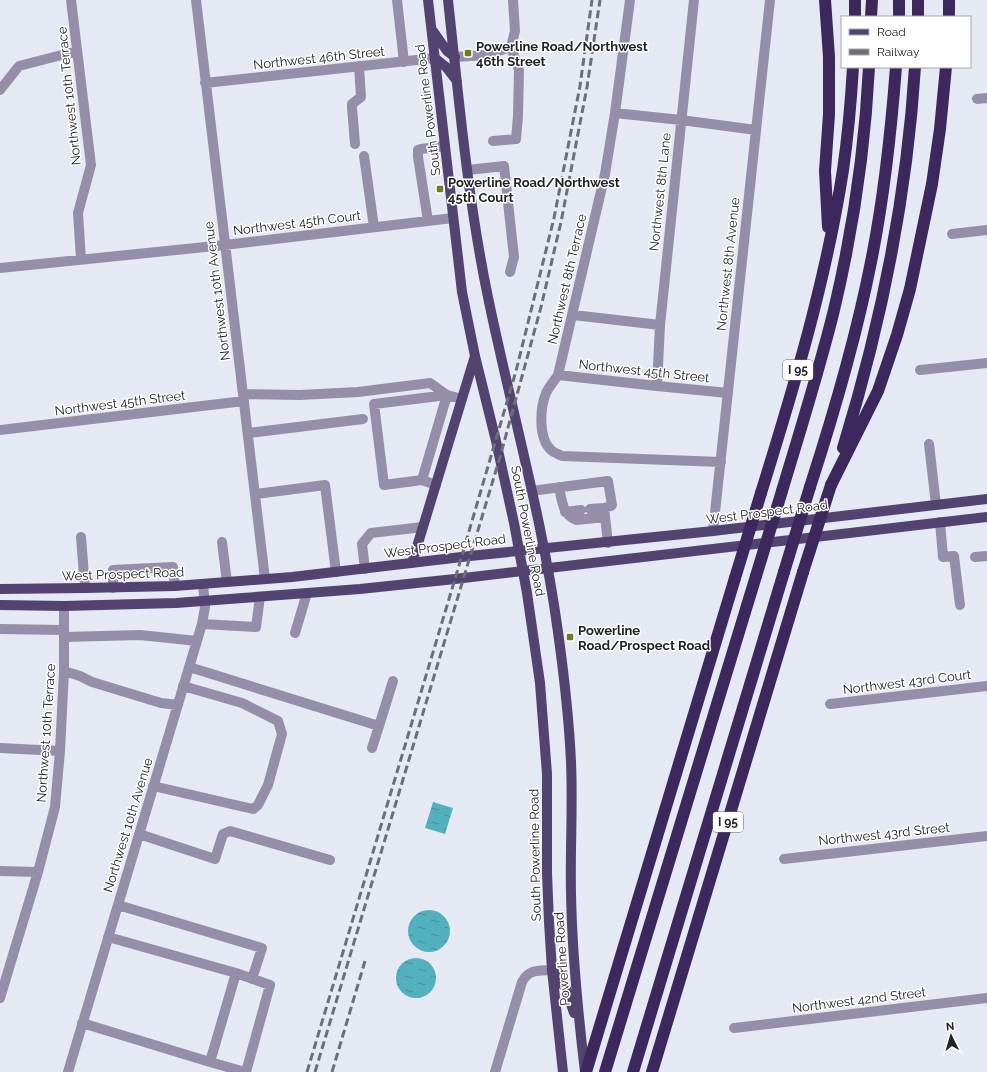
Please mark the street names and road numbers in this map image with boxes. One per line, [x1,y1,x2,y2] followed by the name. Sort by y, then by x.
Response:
[54,26,84,166] street label: Northwest 10th Terrace
[412,43,444,177] street label: South Powerline Road
[252,44,386,72] street label: Northwest 46th Street
[646,132,674,252] street label: Northwest 8th Lane
[714,196,743,331] street label: Northwest 8th Avenue
[232,208,362,238] street label: Northwest 45th Court
[545,212,589,346] street label: Northwest 8th Terrace
[201,220,233,361] street label: Northwest 10th Avenue
[578,357,711,385] street label: Northwest 45th Street
[783,360,813,380] road number: I 95
[54,387,187,418] street label: Northwest 45th Street
[508,464,548,598] street label: South Powerline Road
[705,497,829,527] street label: West Prospect Road
[383,531,507,561] street label: West Prospect Road
[62,564,184,584] street label: West Prospect Road
[34,663,58,803] street label: Northwest 10th Terrace
[842,667,973,697] street label: Northwest 43rd Court
[100,756,156,894] street label: Northwest 10th Avenue
[526,789,544,921] street label: South Powerline Road
[713,812,743,832] road number: I 95
[818,820,951,848] street label: Northwest 43rd Street
[551,912,573,1006] street label: Powerline Road
[791,984,927,1016] street label: Northwest 42nd Street

